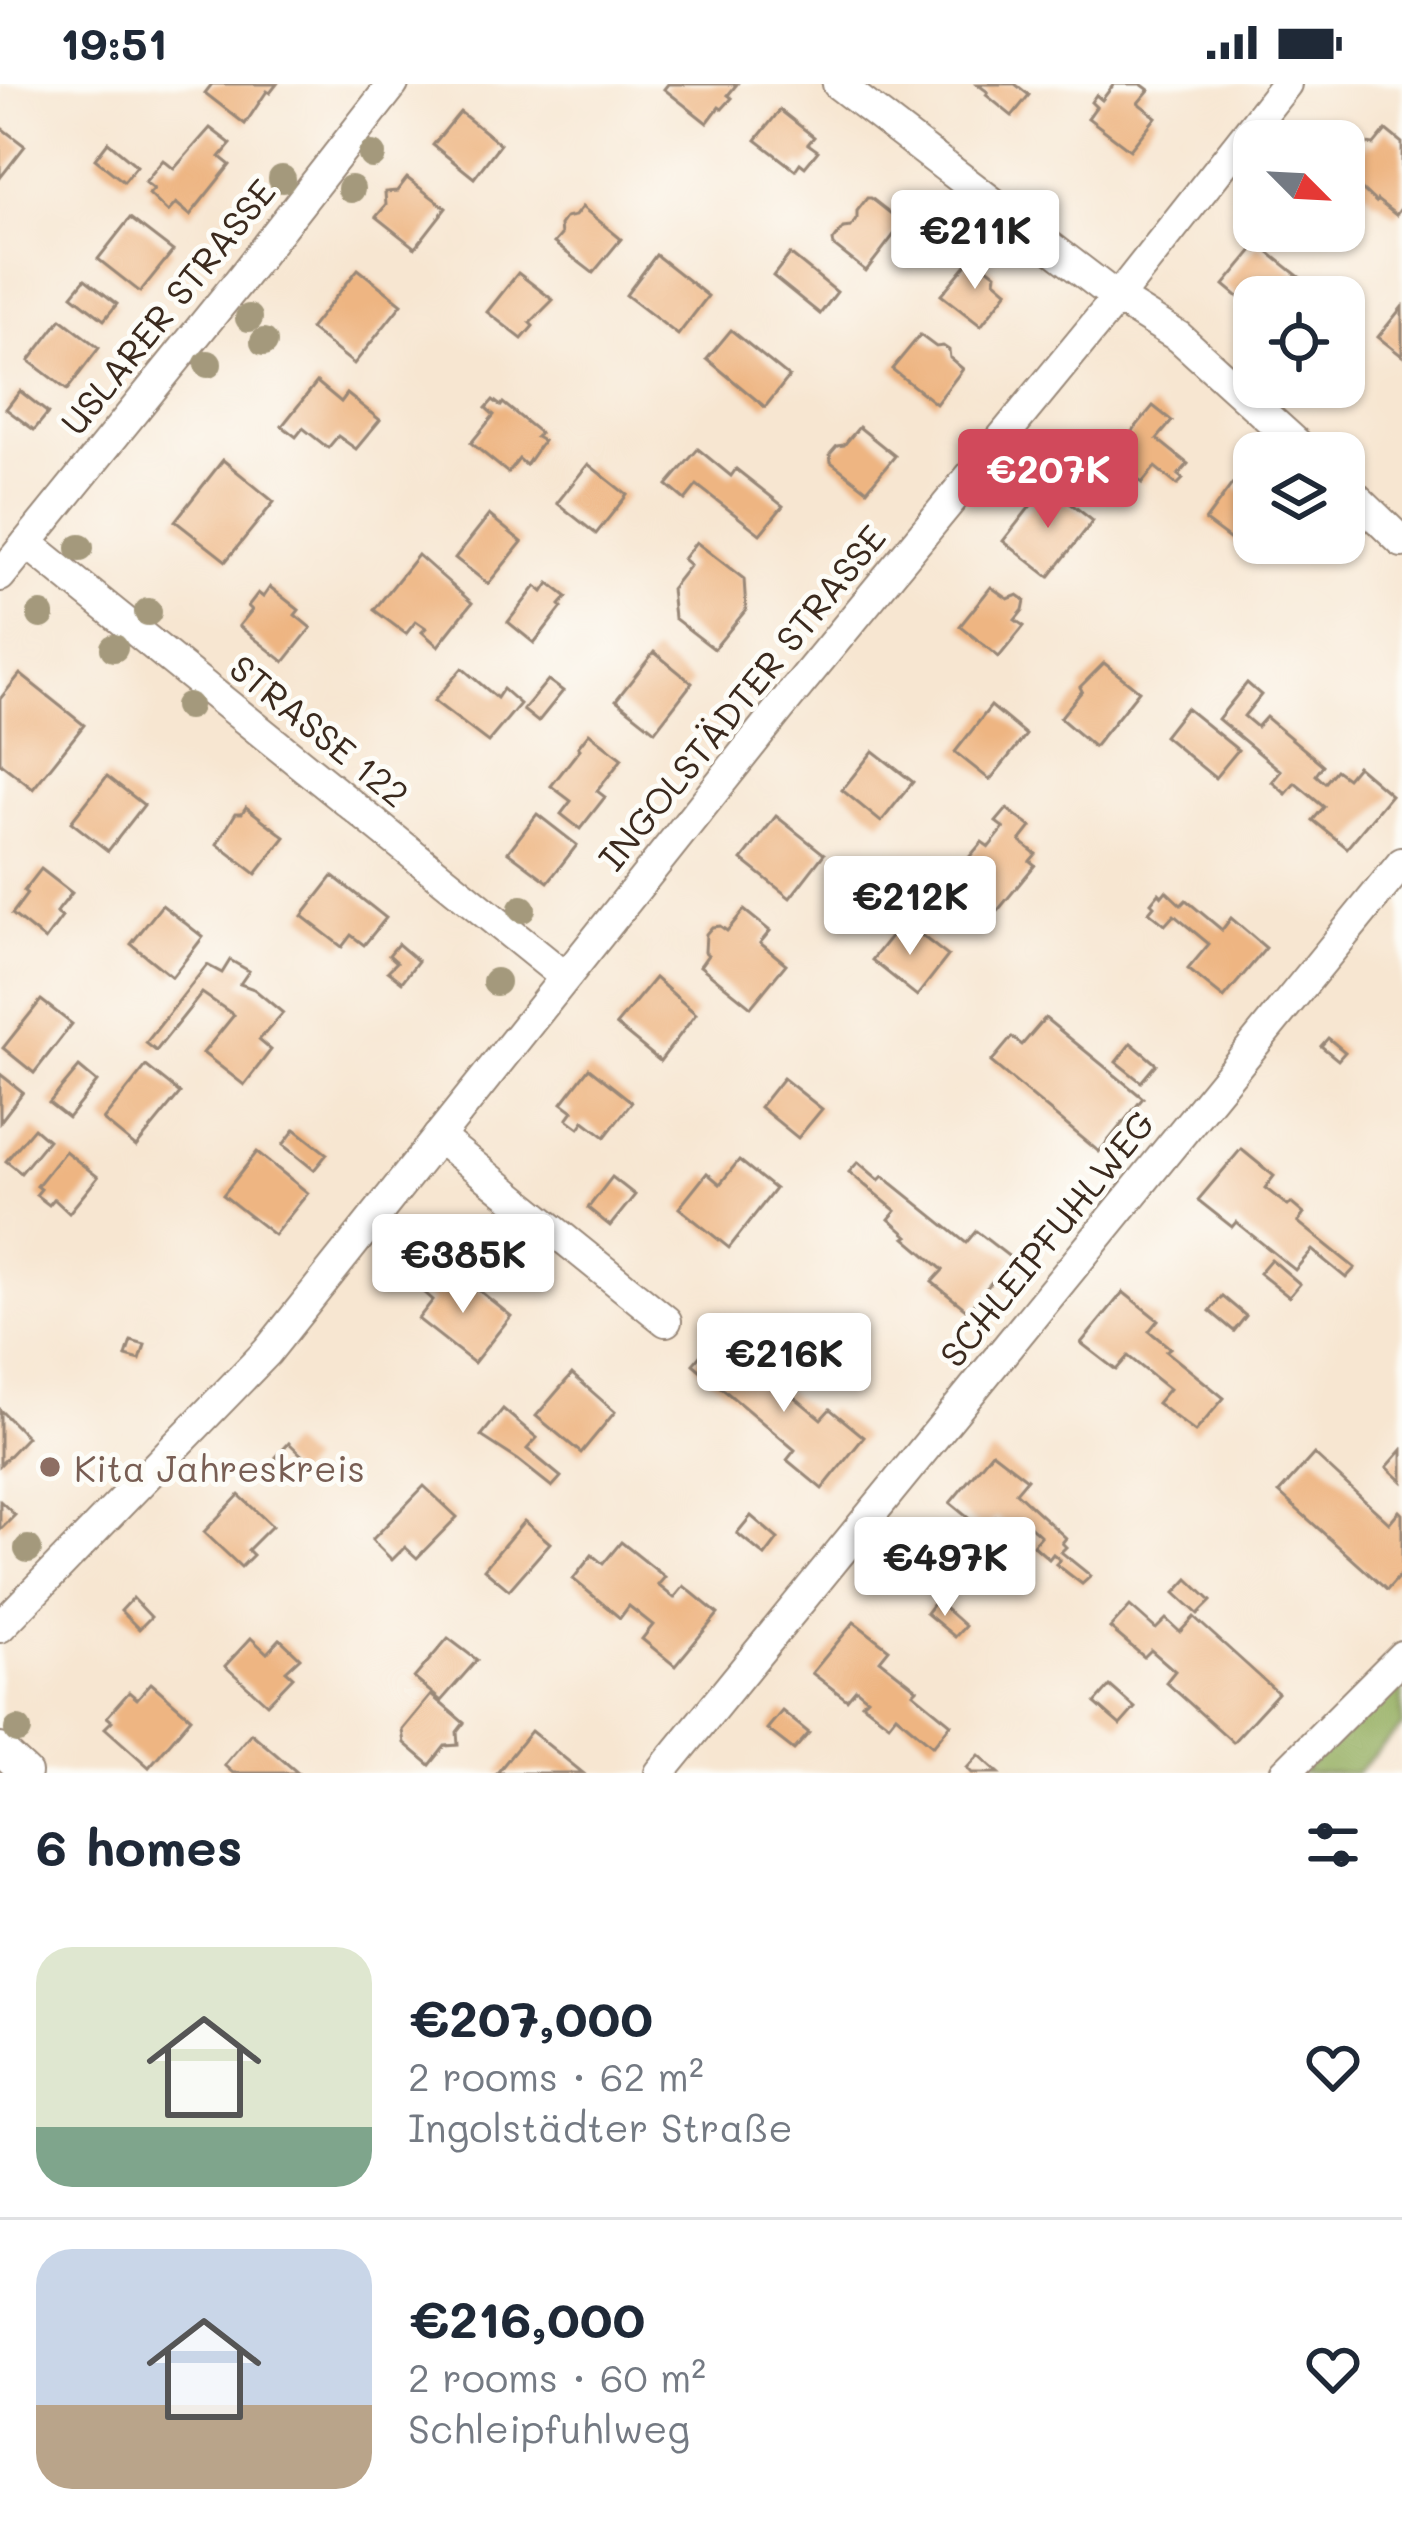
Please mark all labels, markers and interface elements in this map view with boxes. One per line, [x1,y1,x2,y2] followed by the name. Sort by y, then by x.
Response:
[60,13,167,71] text: 19:51
[1233,120,1365,252] north arrow
[1233,120,1365,564] map controls
[49,168,285,444] street label: USLARER STRASSE
[891,190,1059,292] pin: €211K
[918,203,1032,254] text: €211K
[1233,276,1365,408] button: locate
[964,429,1132,531] pin: €207K
[1233,432,1365,564] button: layers
[985,442,1111,493] text: €207K
[587,515,895,879] street label: INGOLSTÄDTER STRASSE
[221,643,419,817] street label: STRASSE 122
[826,856,994,958] pin: €212K
[851,869,969,920] text: €212K
[928,1100,1164,1376] street label: SCHLEIPFUHLWEG
[379,1214,547,1316] pin: €385K
[399,1227,527,1278] text: €385K
[700,1313,868,1415] pin: €216K
[724,1326,844,1377] text: €216K
[74,1444,365,1491] place label: Kita Jahreskreis
[37,1454,63,1480] marker: Kita Jahreskreis
[861,1517,1029,1619] pin: €497K
[881,1530,1009,1581] text: €497K
[36,1812,242,1879] text: 6 homes
[1300,1812,1366,1878] icon: filters
[408,1983,653,2050] text: €207,000
[132,1995,276,2139] icon: home
[1300,2034,1366,2100] icon: heart
[408,2050,704,2101] text: 2 rooms · 62 m²
[408,2101,793,2152] text: Ingolstädter Straße
[408,2284,645,2351] text: €216,000
[132,2297,276,2441] icon: home
[1300,2336,1366,2402] icon: heart
[408,2351,706,2402] text: 2 rooms · 60 m²
[408,2402,690,2453] text: Schleipfuhlweg

